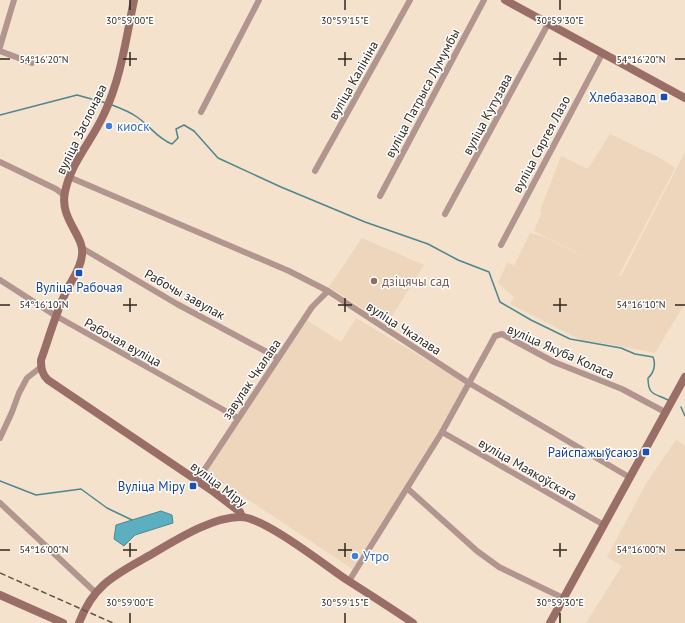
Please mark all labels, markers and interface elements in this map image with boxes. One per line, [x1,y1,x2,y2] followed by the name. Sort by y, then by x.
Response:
[106,14,154,27] text: 30°59'00"E
[321,14,369,27] text: 30°59'15"E
[536,14,584,27] text: 30°59'30"E
[381,26,464,161] street label: вуліца Патрыса Лумумбы
[325,38,382,123] street label: вуліца Калініна
[19,53,69,66] text: 54°16'20"N
[616,53,666,66] text: 54°16'20"N
[459,71,516,158] street label: вуліца Кутузава
[52,81,111,177] street label: вуліца Заслонава
[589,89,656,106] place label: Хлебазавод
[659,92,669,102] marker: Хлебазавод
[509,93,574,196] street label: вуліца Сяргея Лазо
[117,118,150,135] place label: киоск
[104,121,114,131] marker: киоск
[142,265,229,324] street label: Рабочы завулак
[74,268,84,278] marker: Вуліца Рабочая
[382,273,449,290] place label: дзіцячы сад
[369,276,379,286] marker: дзіцячы сад
[36,279,122,296] place label: Вуліца Рабочая
[19,298,69,311] text: 54°16'10"N
[363,298,444,359] street label: вуліца Чкалава
[616,298,666,311] text: 54°16'10"N
[81,314,164,371] street label: Рабочая вуліца
[505,320,617,383] street label: вуліца Якуба Коласа
[218,336,285,423] street label: завулак Чкалава
[475,434,580,505] street label: вуліца Маякоўскага
[548,444,638,461] place label: Райспажыўсаюз
[641,447,651,457] marker: Райспажыўсаюз
[187,458,250,511] street label: вуліца Міру
[118,478,185,495] place label: Вуліца Міру
[188,481,198,491] marker: Вуліца Міру
[19,543,69,556] text: 54°16'00"N
[616,543,666,556] text: 54°16'00"N
[363,548,389,565] place label: Утро
[350,551,360,561] marker: Утро
[106,596,154,609] text: 30°59'00"E
[321,596,369,609] text: 30°59'15"E
[536,596,584,609] text: 30°59'30"E

